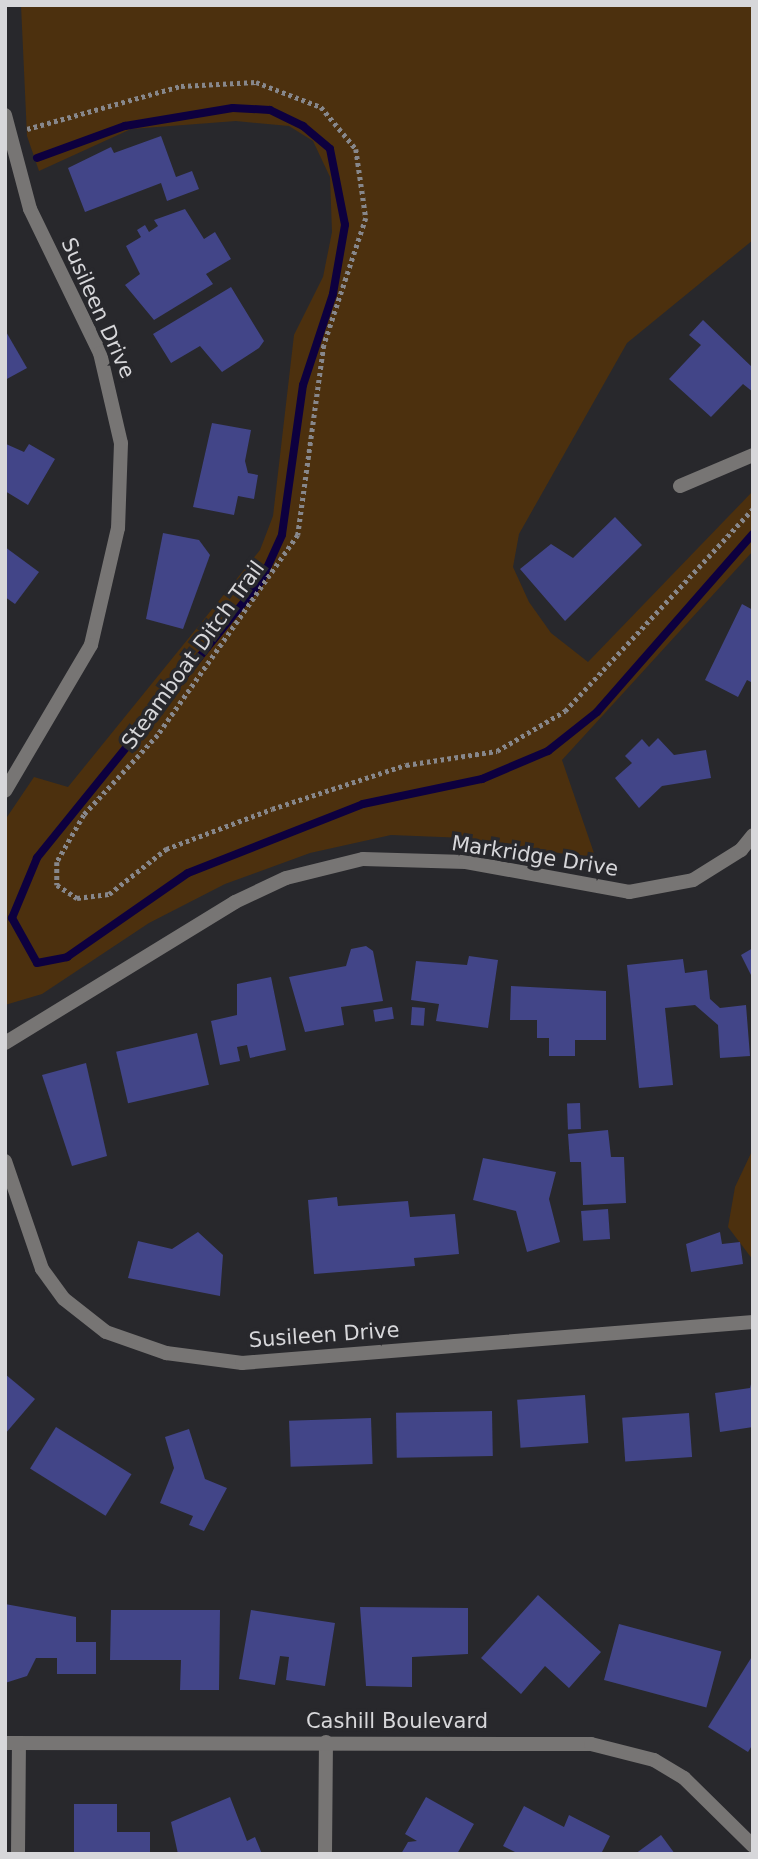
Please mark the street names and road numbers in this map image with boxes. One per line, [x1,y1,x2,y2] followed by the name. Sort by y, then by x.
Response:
[56,234,140,382] street label: Susileen Drive
[116,556,270,754] street label: Steamboat Ditch Trail
[450,830,620,882] street label: Markridge Drive
[248,1317,400,1353] street label: Susileen Drive
[306,1708,488,1734] street label: Cashill Boulevard

